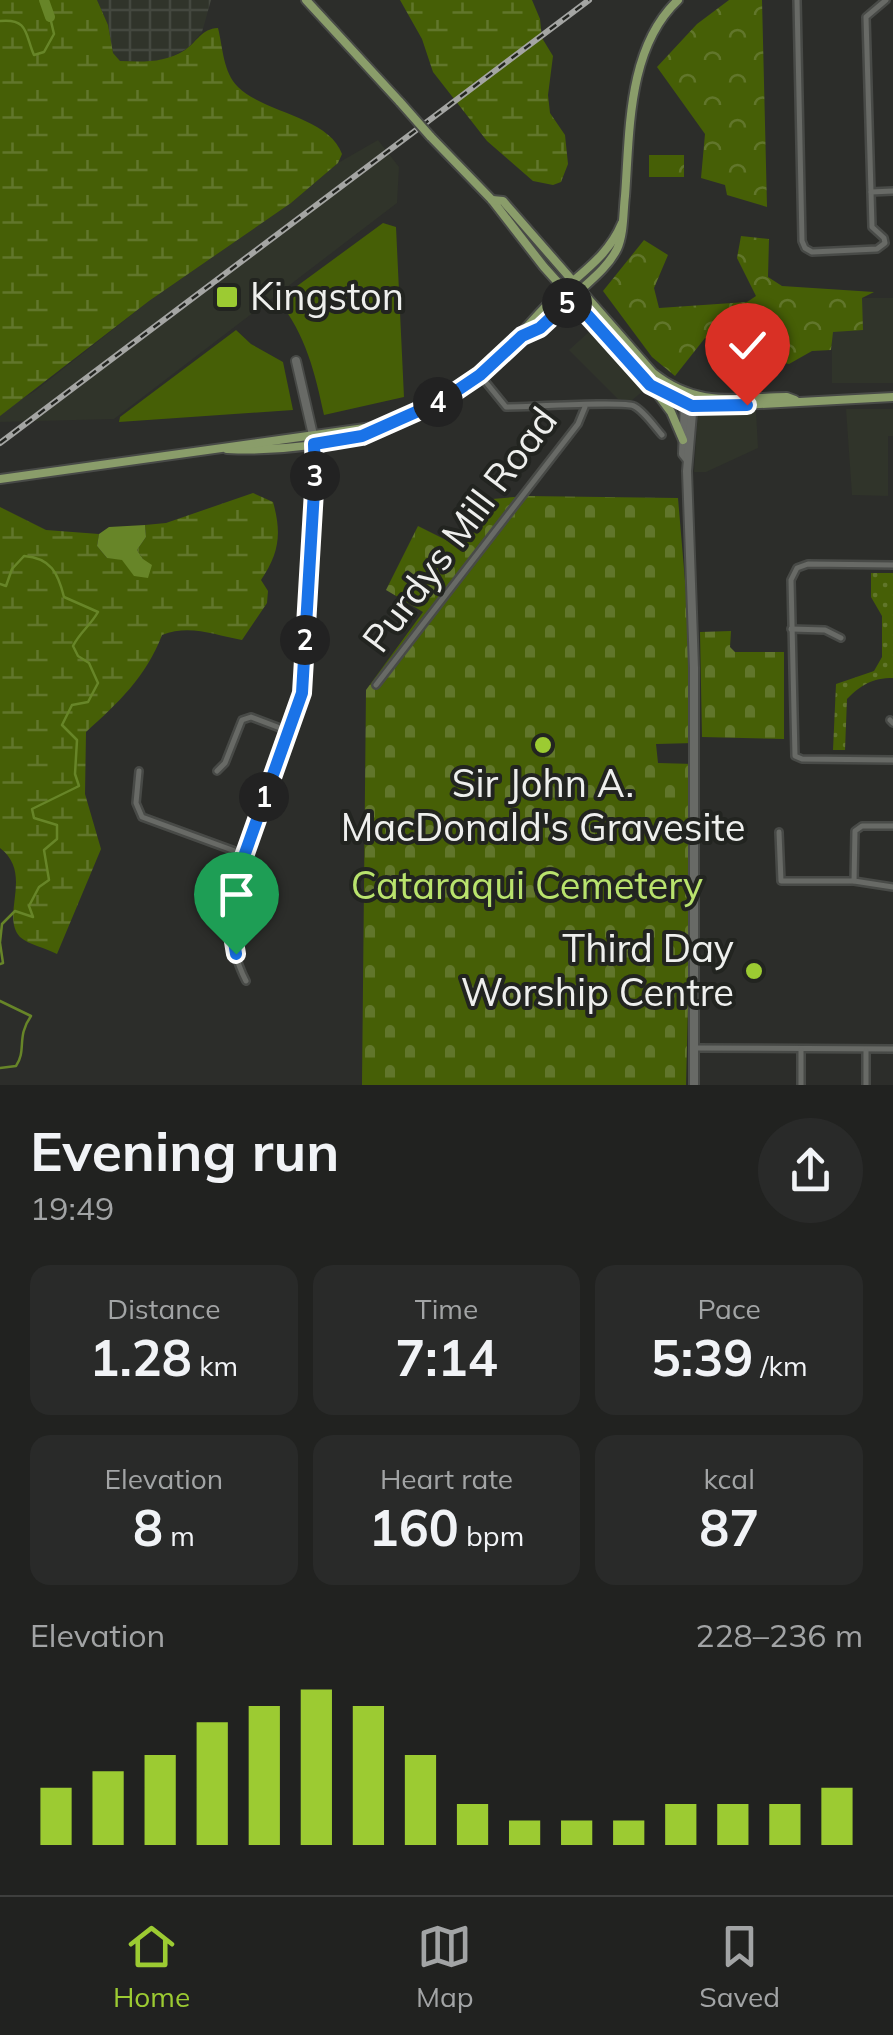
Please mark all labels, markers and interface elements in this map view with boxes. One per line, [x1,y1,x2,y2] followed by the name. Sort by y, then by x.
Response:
[250,272,404,320] place label: Kingston
[542,278,592,328] pin: 5
[214,284,240,310] marker: Kingston
[559,285,575,320] text: 5
[705,303,790,406] pin
[720,318,775,373] icon: check
[413,377,463,427] pin: 4
[430,384,446,419] text: 4
[352,397,567,661] street label: Purdys Mill Road
[290,451,340,501] pin: 3
[307,458,323,493] text: 3
[280,615,330,665] pin: 2
[297,622,313,657] text: 2
[532,734,554,756] marker: Sir John A. MacDonald's Gravesite
[341,759,745,851] place label: Sir John A. MacDonald's Gravesite
[239,772,289,822] pin: 1
[256,779,272,814] text: 1
[194,852,279,955] pin
[351,861,703,909] park label: Cataraqui Cemetery
[209,867,264,922] icon: arrive
[461,924,734,1016] place label: Third Day Worship Centre
[743,960,765,982] marker: Third Day Worship Centre
[30,1116,339,1185] text: Evening run
[758,1118,863,1223] button: share
[30,1188,114,1228] text: 19:49
[107,1291,220,1326] text: Distance
[415,1291,478,1326] text: Time
[698,1291,761,1326] text: Pace
[89,1326,192,1389] text: 1.28
[395,1326,498,1389] text: 7:14
[651,1326,753,1389] text: 5:39
[192,1348,238,1383] text: km
[753,1348,807,1383] text: /km
[105,1461,223,1496] text: Elevation
[380,1461,513,1496] text: Heart rate
[704,1461,755,1496] text: kcal
[133,1496,163,1559] text: 8
[369,1496,459,1559] text: 160
[699,1496,759,1559] text: 87
[163,1518,195,1553] text: m
[459,1518,524,1553] text: bpm
[30,1615,165,1655] text: Elevation
[695,1615,863,1655] text: 228–236 m
[113,1919,190,2014] tab: Home
[416,1919,474,2014] tab: Map
[699,1919,780,2014] tab: Saved

